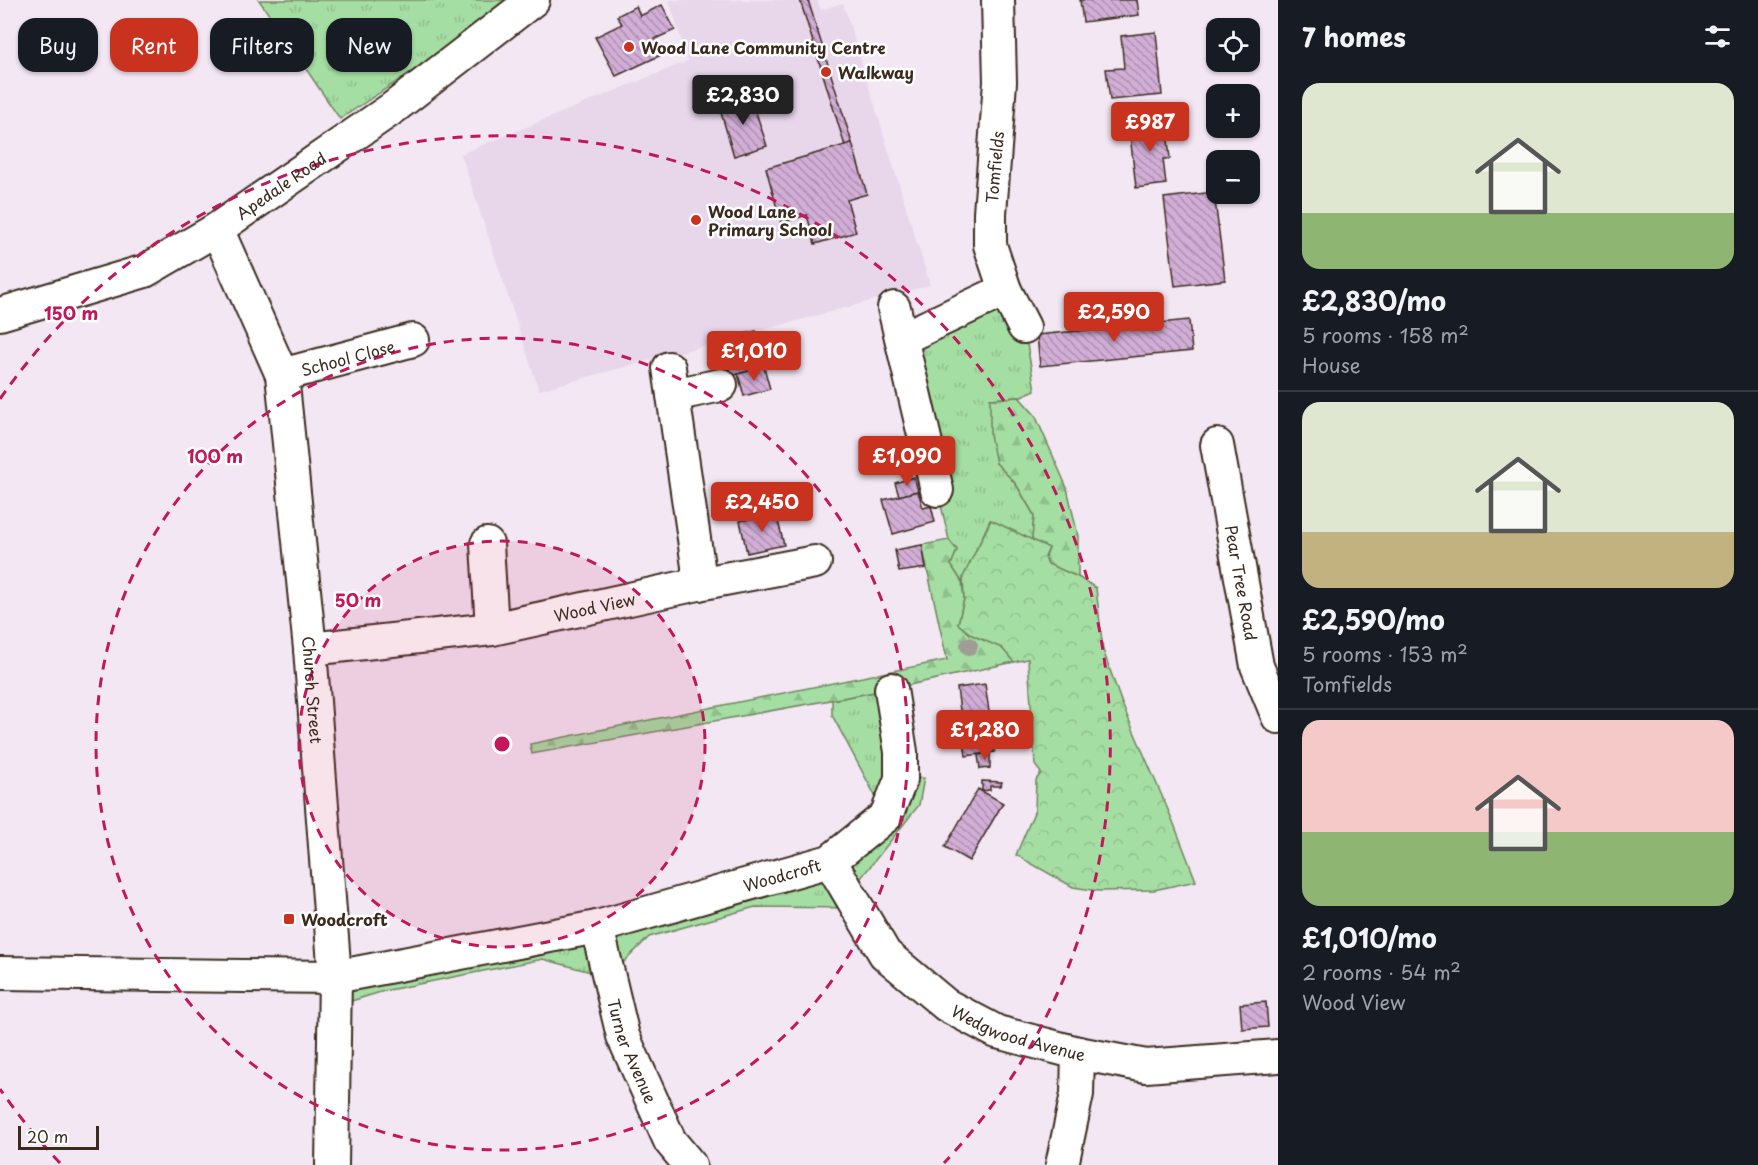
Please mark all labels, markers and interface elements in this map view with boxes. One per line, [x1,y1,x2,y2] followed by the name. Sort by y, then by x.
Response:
[1302,17,1406,56] text: 7 homes
[18,18,98,72] chip: Buy
[110,18,198,72] chip: Rent
[210,18,314,72] chip: Filters
[326,18,412,72] chip: New
[1206,18,1260,204] map controls
[1206,18,1260,72] button: locate
[1701,20,1734,53] icon: filters
[641,35,886,59] place label: Wood Lane Community Centre
[622,40,636,54] marker: Wood Lane Community Centre
[838,60,914,84] place label: Walkway
[819,65,833,79] marker: Walkway
[694,75,792,126] pin: £2,830
[706,79,780,109] text: £2,830
[1206,84,1260,138] button: +
[1114,102,1186,153] pin: £987
[1125,106,1175,136] text: £987
[1464,122,1572,230] icon: home
[979,130,1009,204] street label: Tomfields
[231,146,331,225] street label: Apedale Road
[1206,150,1260,204] button: −
[708,199,832,241] place label: Wood Lane Primary School
[689,213,703,227] marker: Wood Lane Primary School
[1302,281,1446,320] text: £2,830/mo
[1065,292,1163,343] pin: £2,590
[1078,296,1150,326] text: £2,590
[44,299,98,326] text: 150 m
[1302,320,1469,350] text: 5 rooms · 158 m²
[705,331,803,382] pin: £1,010
[298,333,397,381] street label: School Close
[721,335,787,365] text: £1,010
[1302,350,1361,380] text: House
[858,436,956,487] pin: £1,090
[872,440,942,470] text: £1,090
[1464,441,1572,549] icon: home
[187,442,243,469] text: 100 m
[713,482,811,533] pin: £2,450
[725,486,799,516] text: £2,450
[1220,523,1264,642] street label: Pear Tree Road
[335,586,381,613] text: 50 m
[551,586,638,627] street label: Wood View
[1302,600,1445,639] text: £2,590/mo
[297,635,329,745] street label: Church Street
[1302,639,1468,669] text: 5 rooms · 153 m²
[1302,669,1392,699] text: Tomfields
[936,710,1034,761] pin: £1,280
[950,714,1020,744] text: £1,280
[492,734,512,754] centre of rings
[1464,759,1572,867] icon: home
[740,852,824,897] street label: Woodcroft
[301,907,388,931] place label: Woodcroft
[282,912,296,926] marker: Woodcroft
[1302,918,1437,957] text: £1,010/mo
[1302,957,1461,987] text: 2 rooms · 54 m²
[1302,987,1405,1017] text: Wood View
[602,996,664,1107] street label: Turner Avenue
[948,998,1088,1066] street label: Wedgwood Avenue
[18,1123,99,1150] scale bar
[27,1124,68,1148] text: 20 m

